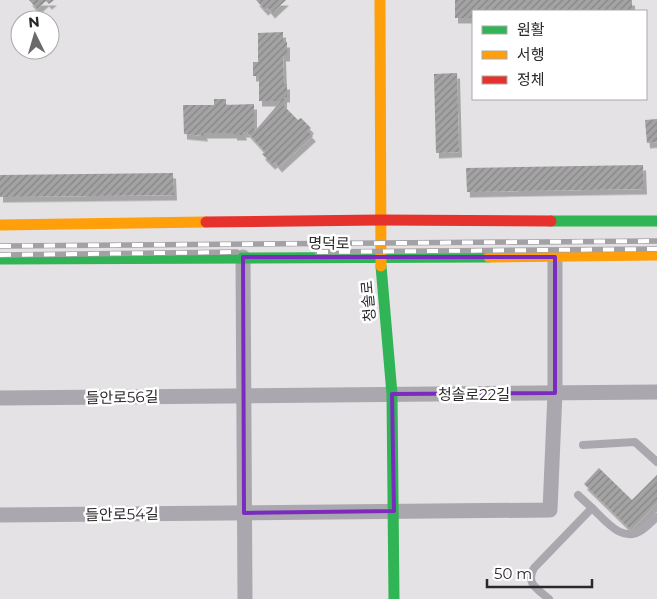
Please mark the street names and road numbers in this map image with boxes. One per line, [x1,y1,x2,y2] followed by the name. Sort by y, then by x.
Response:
[308,233,350,253] street label: 명덕로
[357,280,379,322] street label: 청솔로
[438,385,510,404] street label: 청솔로22길
[85,387,159,407] street label: 들안로56길
[85,504,159,524] street label: 들안로54길

